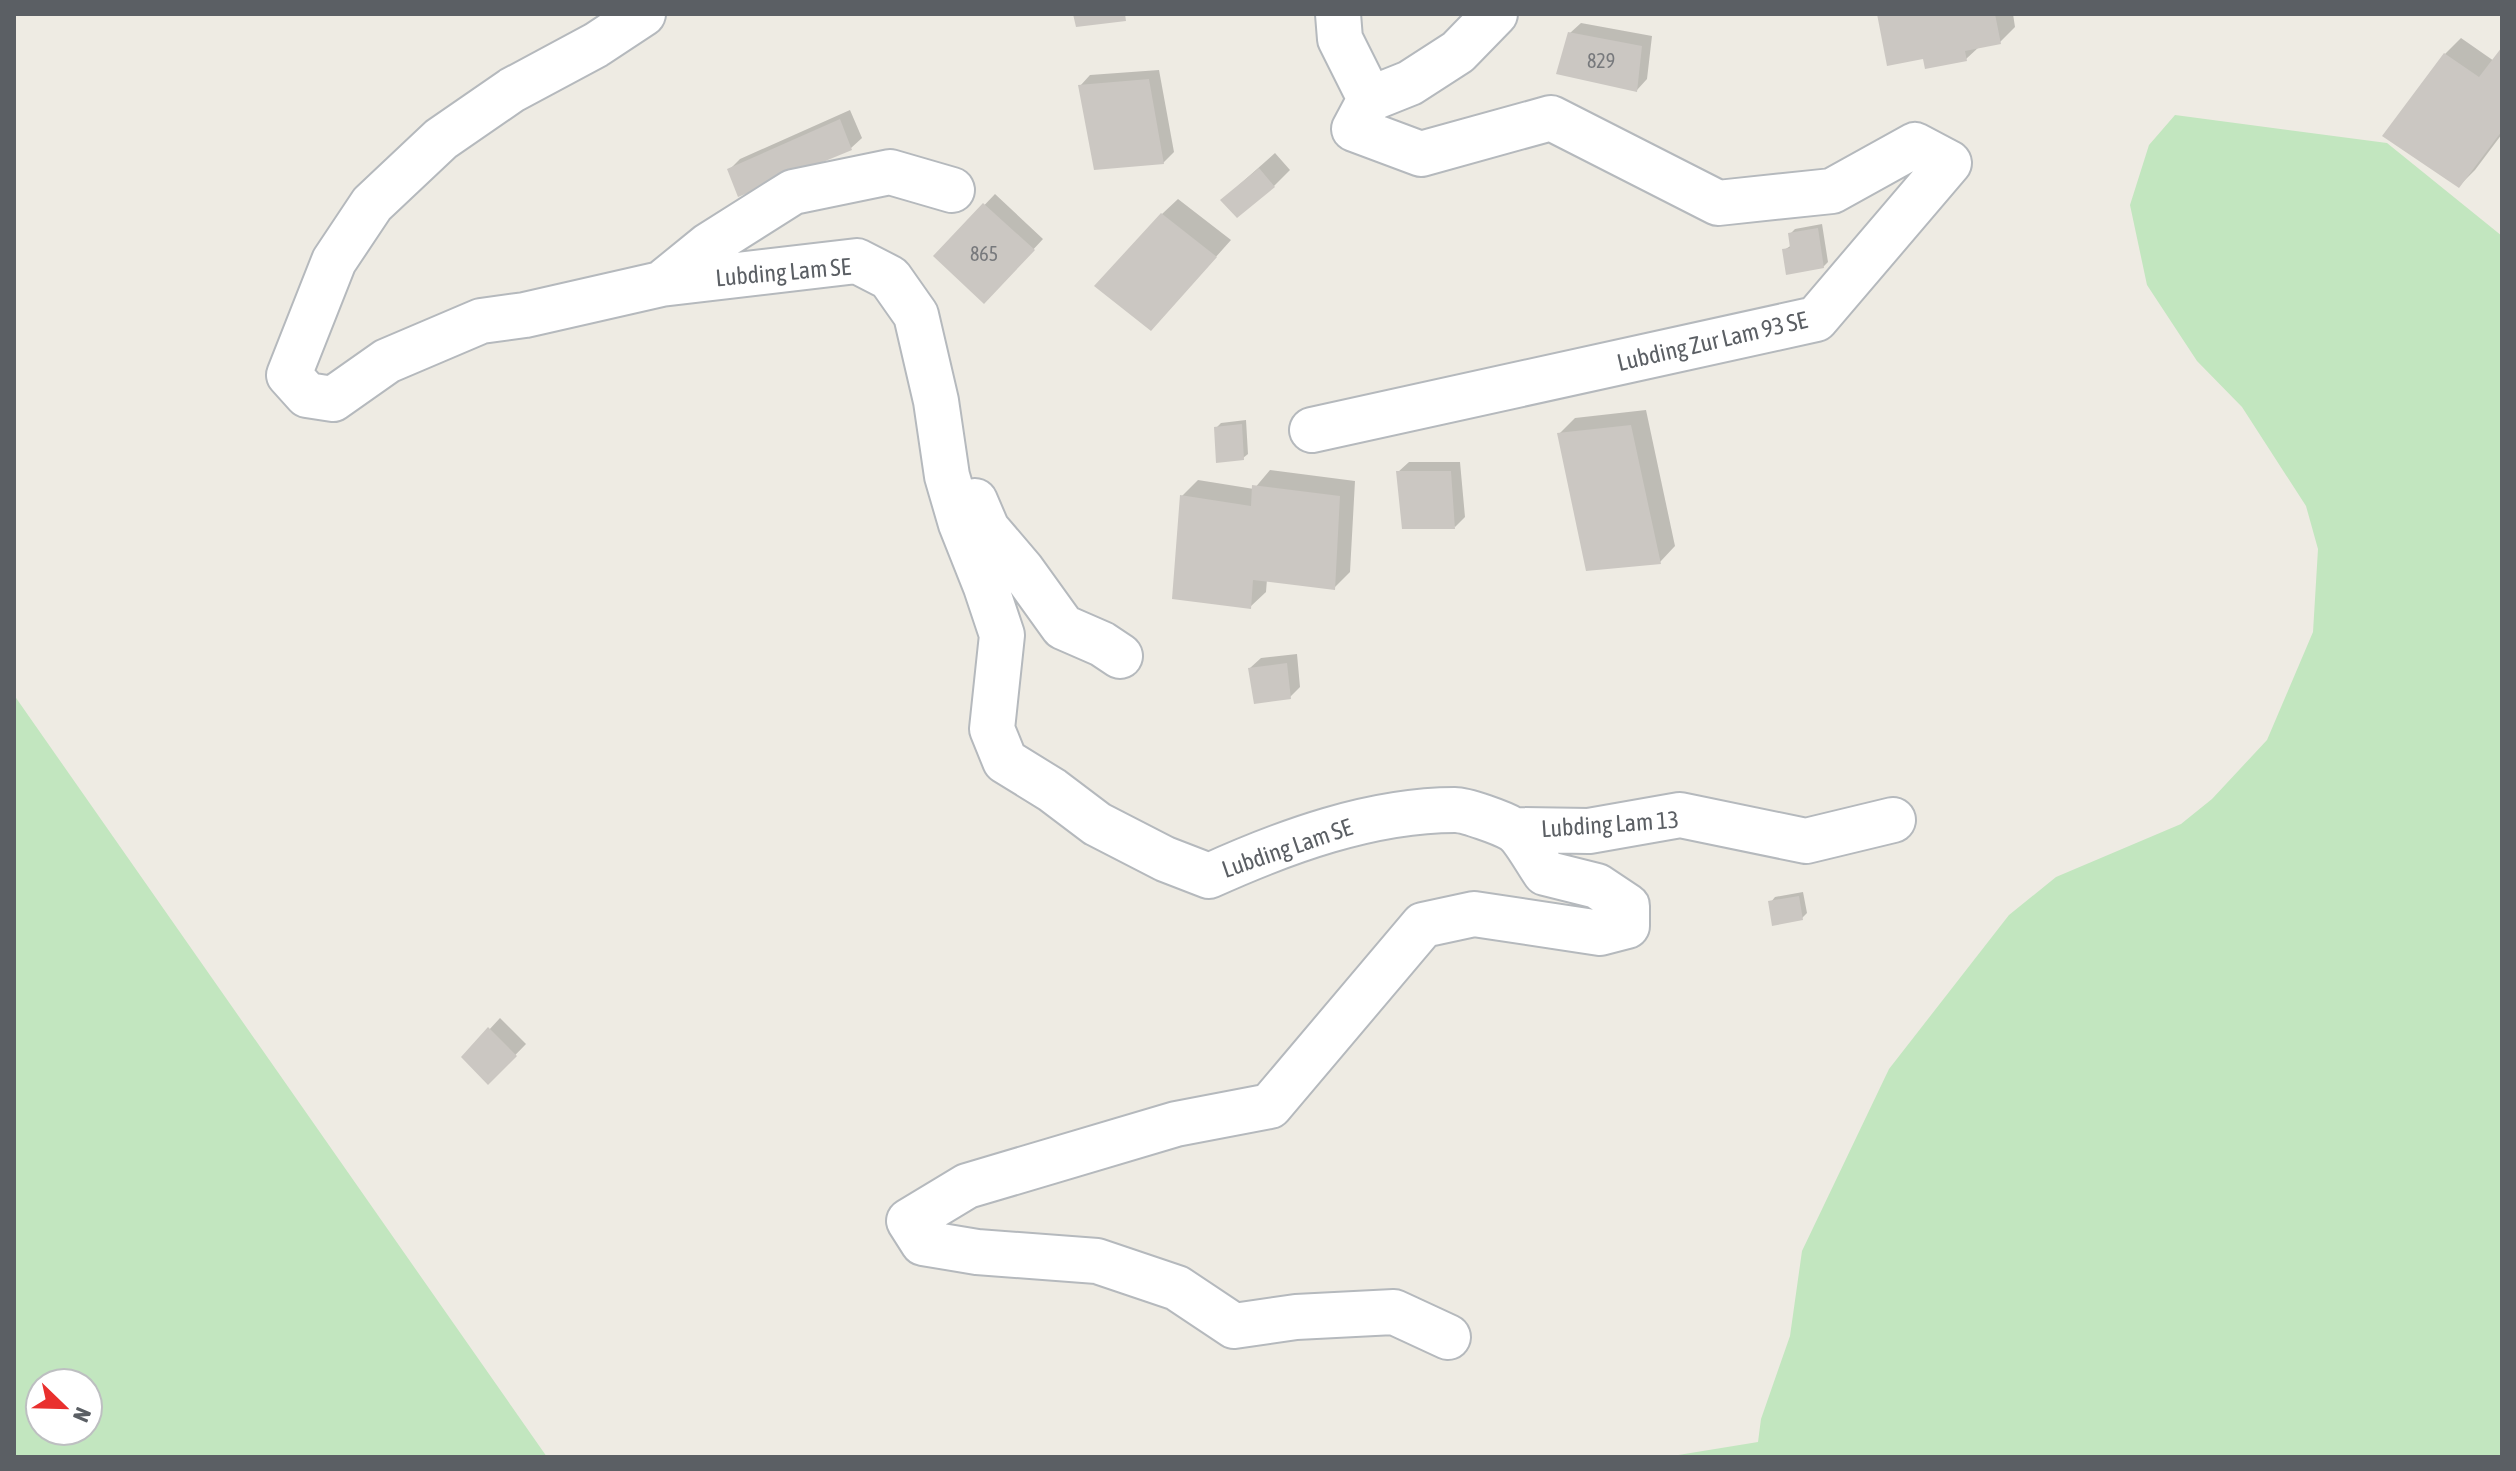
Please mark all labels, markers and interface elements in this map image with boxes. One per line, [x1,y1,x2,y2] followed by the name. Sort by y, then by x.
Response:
[1587,49,1615,72] house number: 829
[970,242,998,265] house number: 865
[714,253,852,291] street label: Lubding Lam SE
[1614,306,1810,376] street label: Lubding Zur Lam 93 SE
[1540,806,1680,842] street label: Lubding Lam 13
[1218,813,1356,883] street label: Lubding Lam SE
[24,1367,104,1447] north arrow
[68,1404,97,1426] text: N

